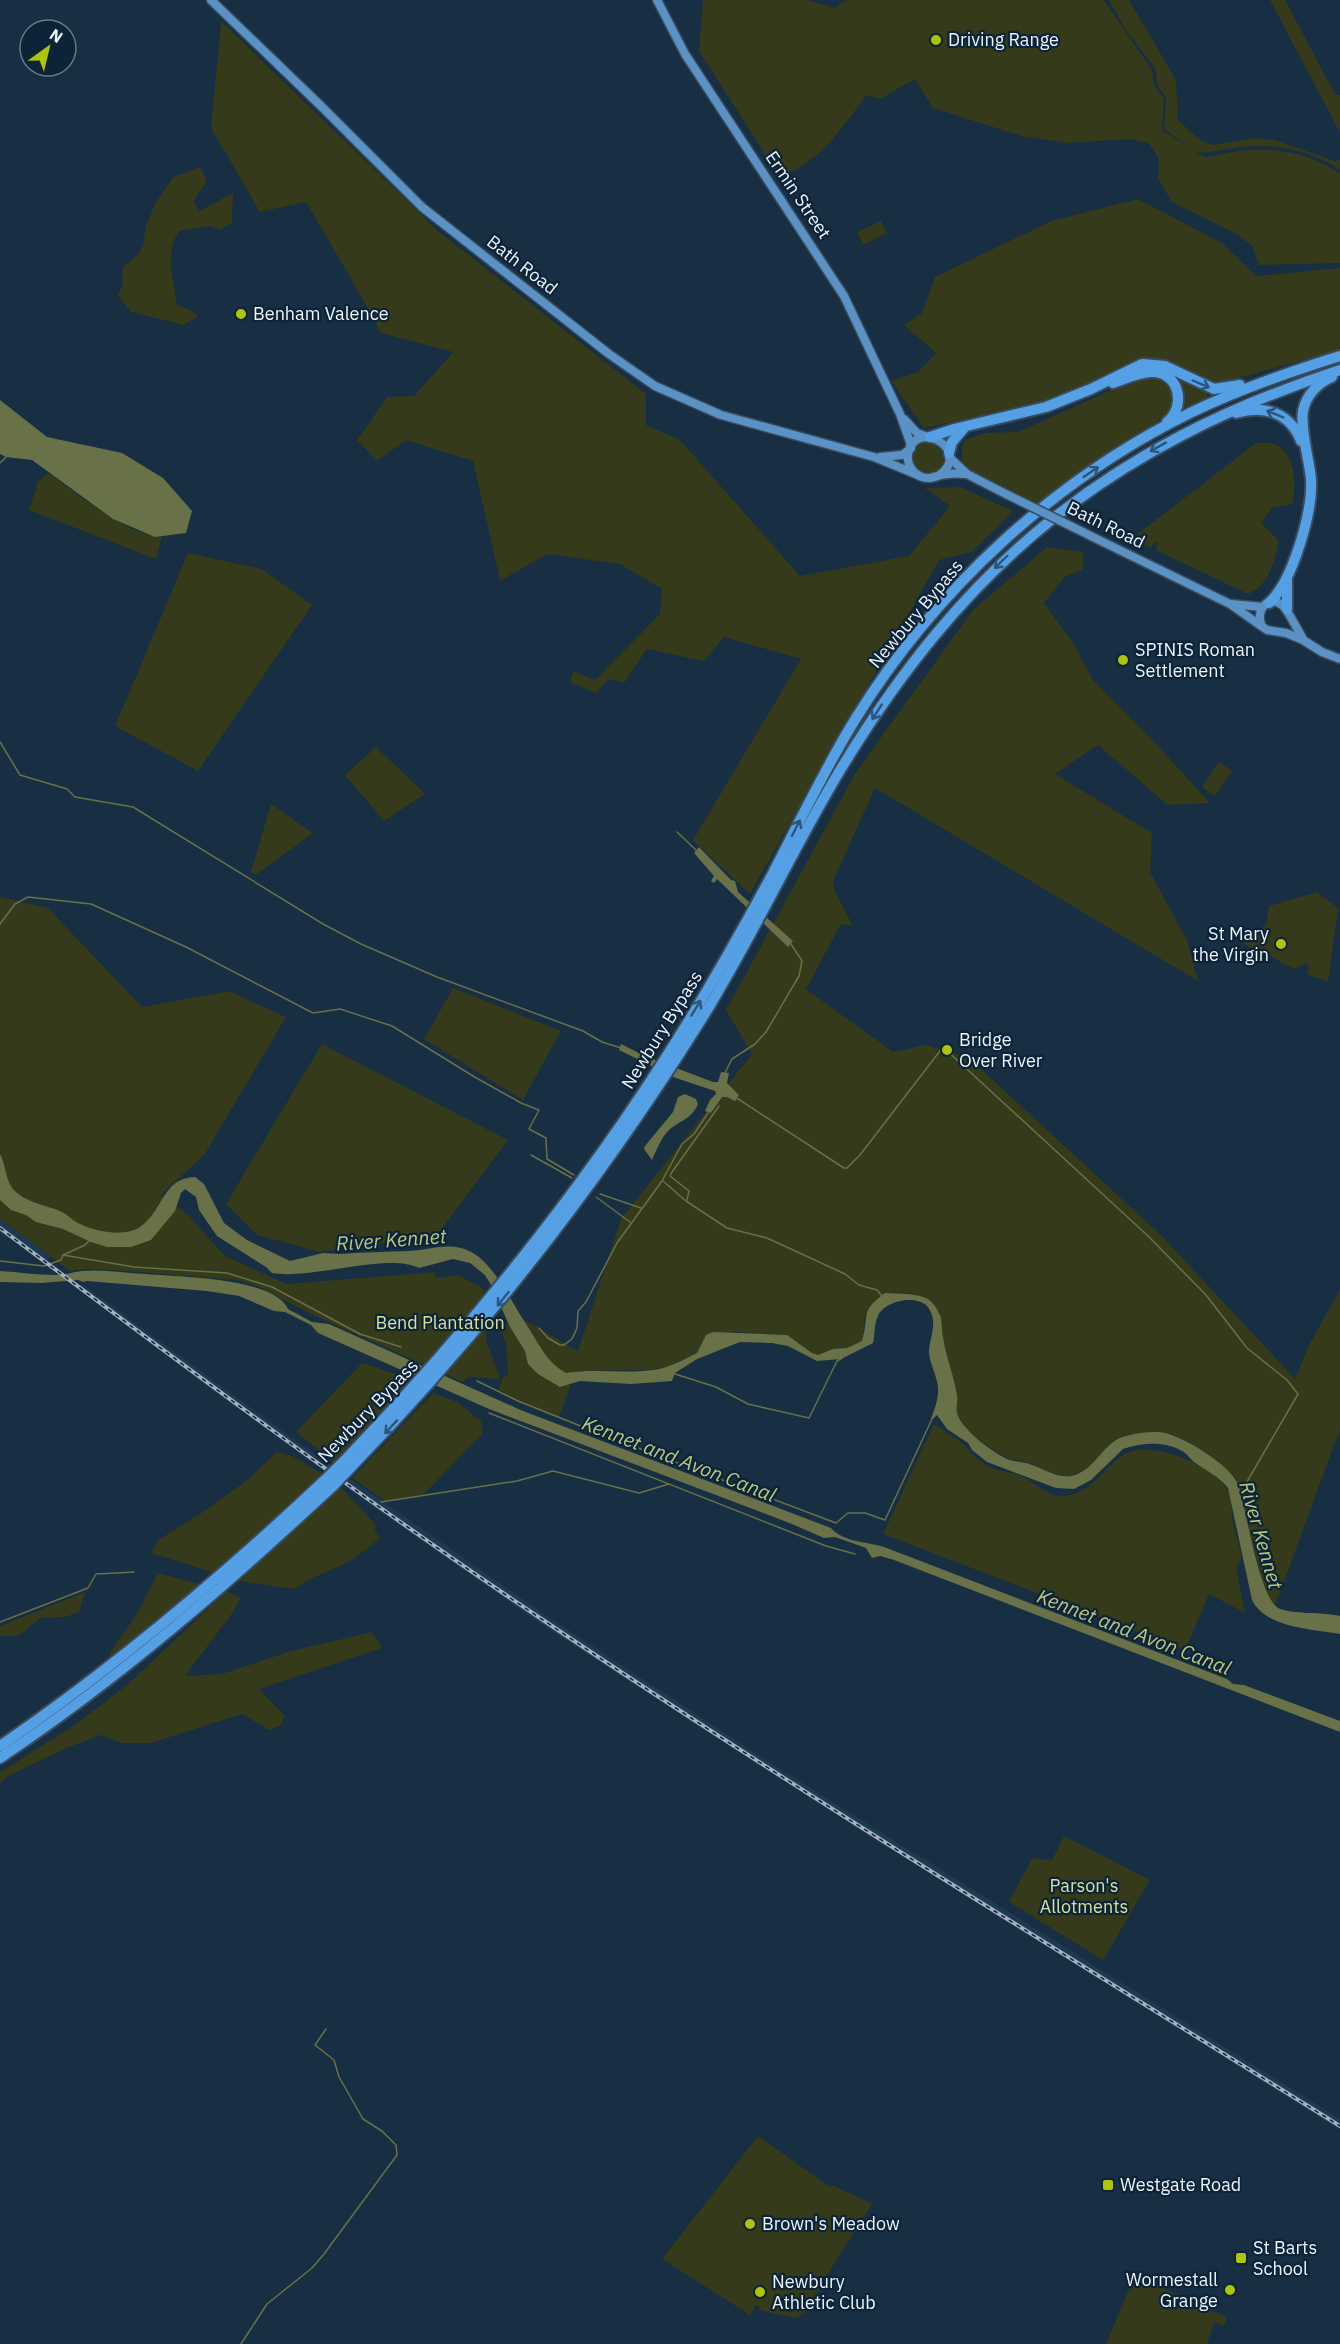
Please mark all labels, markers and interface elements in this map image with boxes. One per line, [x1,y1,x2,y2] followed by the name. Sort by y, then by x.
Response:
[18,18,78,78] north arrow
[46,24,67,47] text: N
[948,28,1059,51] place label: Driving Range
[929,33,943,47] marker: Driving Range
[761,146,836,243] street label: Ermin Street
[482,230,562,299] street label: Bath Road
[253,302,389,325] place label: Benham Valence
[234,307,248,321] marker: Benham Valence
[1192,379,1210,390] one-way arrow
[1266,408,1284,419] one-way arrow
[1150,441,1167,453] one-way arrow
[1082,466,1099,478] one-way arrow
[1064,496,1149,553] street label: Bath Road
[863,555,968,673] street label: Newbury Bypass
[994,555,1009,570] one-way arrow
[1135,638,1255,682] place label: SPINIS Roman Settlement
[1116,653,1130,667] marker: SPINIS Roman Settlement
[871,703,883,720] one-way arrow
[791,819,802,837] one-way arrow
[1192,922,1269,966] place label: St Mary the Virgin
[1274,937,1288,951] marker: St Mary the Virgin
[616,966,707,1093] street label: Newbury Bypass
[691,1000,703,1017] one-way arrow
[959,1028,1043,1072] place label: Bridge Over River
[940,1043,954,1057] marker: Bridge Over River
[335,1222,448,1257] water label: River Kennet
[496,1291,510,1306] one-way arrow
[375,1311,505,1334] park label: Bend Plantation
[312,1354,423,1467] street label: Newbury Bypass
[578,1409,781,1508] water label: Kennet and Avon Canal
[384,1419,398,1434] one-way arrow
[1233,1478,1290,1592] water label: River Kennet
[1033,1582,1236,1681] water label: Kennet and Avon Canal
[1040,1874,1128,1918] park label: Parson's Allotments
[1120,2173,1241,2196] place label: Westgate Road
[1101,2178,1115,2192] marker: Westgate Road
[762,2212,900,2235] place label: Brown's Meadow
[743,2217,757,2231] marker: Brown's Meadow
[1253,2236,1317,2280] place label: St Barts School
[1234,2251,1248,2265] marker: St Barts School
[1126,2268,1218,2312] place label: Wormestall Grange
[772,2270,876,2314] place label: Newbury Athletic Club
[1223,2283,1237,2297] marker: Wormestall Grange
[753,2285,767,2299] marker: Newbury Athletic Club

